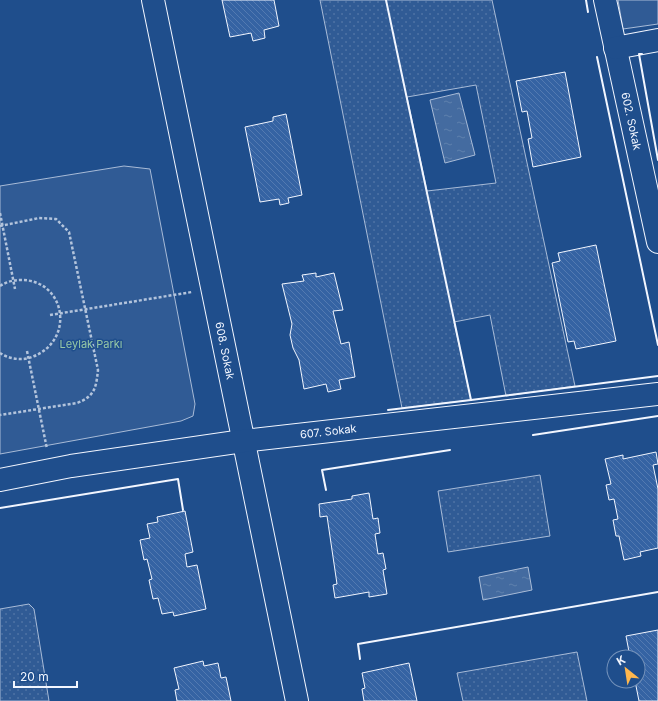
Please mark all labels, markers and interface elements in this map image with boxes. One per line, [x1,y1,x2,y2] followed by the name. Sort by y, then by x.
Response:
[618,91,645,151] street label: 602. Sokak
[212,321,238,381] street label: 608. Sokak
[60,337,122,351] park label: Leylak Parkı
[299,421,357,441] street label: 607. Sokak
[606,649,646,689] north arrow
[614,652,628,668] text: K
[14,663,77,689] scale bar
[20,669,49,684] text: 20 m

